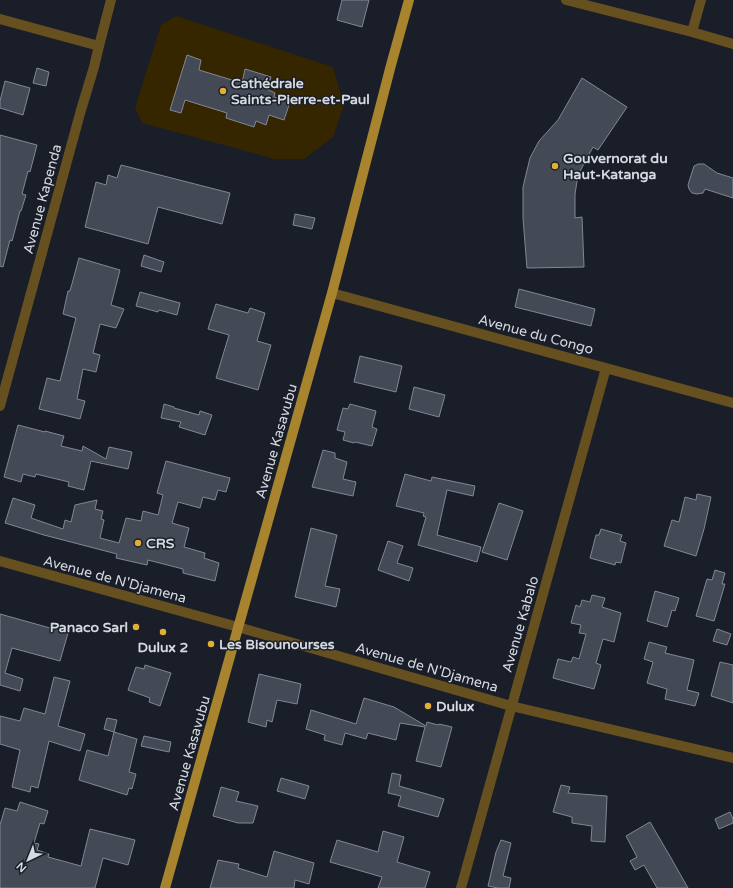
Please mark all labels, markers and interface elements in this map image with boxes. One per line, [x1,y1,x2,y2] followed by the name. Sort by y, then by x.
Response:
[231,75,370,108] place label: Cathédrale Saints-Pierre-et-Paul
[218,86,228,96] marker: Cathédrale Saints-Pierre-et-Paul
[20,142,65,256] street label: Avenue Kapenda
[563,150,668,183] place label: Gouvernorat du Haut-Katanga
[550,161,560,171] marker: Gouvernorat du Haut-Katanga
[476,311,595,358] street label: Avenue du Congo
[252,382,301,501] street label: Avenue Kasavubu
[146,535,175,552] place label: CRS
[133,538,143,548] marker: CRS
[41,552,188,607] street label: Avenue de N'Djamena
[499,574,542,674] street label: Avenue Kabalo
[50,619,128,636] place label: Panaco Sarl
[131,622,141,632] marker: Panaco Sarl
[158,627,168,637] marker: Dulux 2
[219,636,335,653] place label: Les Bisounourses
[138,639,189,656] place label: Dulux 2
[206,639,216,649] marker: Les Bisounourses
[354,639,500,696] street label: Avenue de N'Djamena
[165,694,214,813] street label: Avenue Kasavubu
[436,698,475,715] place label: Dulux
[423,701,433,711] marker: Dulux
[8,840,48,880] north arrow
[14,859,29,875] text: N

